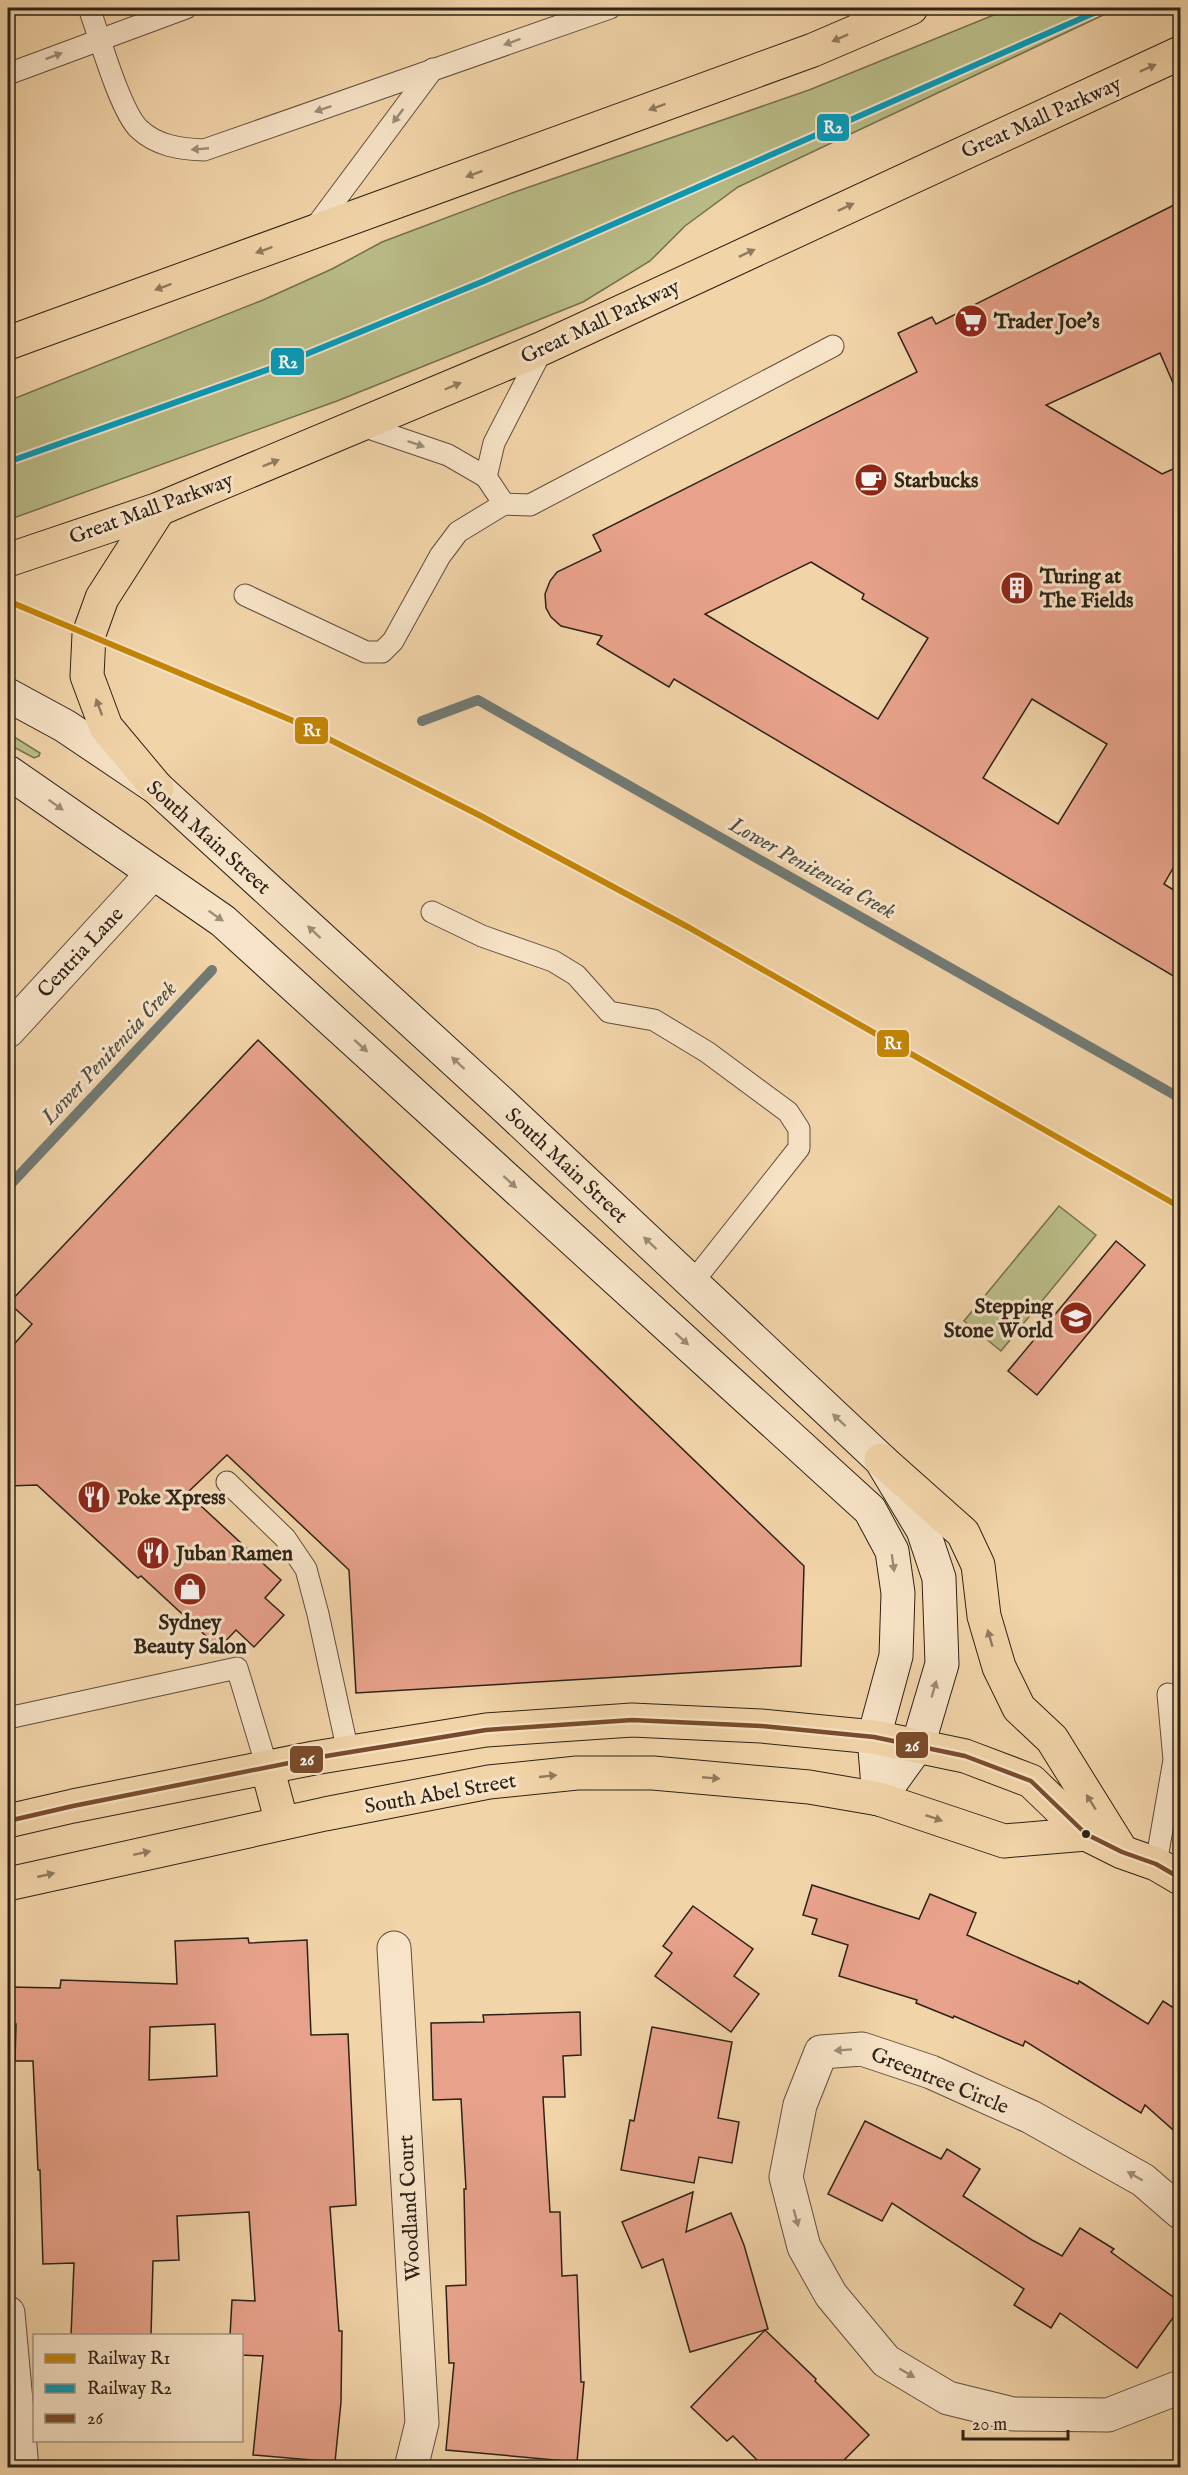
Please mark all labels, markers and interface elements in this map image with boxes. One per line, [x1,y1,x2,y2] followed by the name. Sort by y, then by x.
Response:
[831,34,848,43] one-way arrow
[503,37,521,47] one-way arrow
[45,51,63,61] one-way arrow
[1140,63,1158,73] one-way arrow
[957,71,1127,166] street label: Great Mall Parkway
[648,103,666,113] one-way arrow
[313,104,331,114] one-way arrow
[392,109,404,124] one-way arrow
[816,113,850,142] line badge: R2
[823,119,843,139] text: R2
[191,144,210,154] one-way arrow
[465,170,483,180] one-way arrow
[837,202,854,211] one-way arrow
[255,246,273,256] one-way arrow
[738,249,755,258] one-way arrow
[517,273,685,371] street label: Great Mall Parkway
[154,282,172,292] one-way arrow
[953,303,989,339] supermarket icon: Trader Joe's
[993,309,1100,336] place label: Trader Joe's
[270,347,305,376] line badge: R2
[278,354,298,374] text: R2
[444,381,462,390] one-way arrow
[407,440,425,450] one-way arrow
[262,458,280,467] one-way arrow
[853,462,889,498] cafe icon: Starbucks
[66,467,238,552] street label: Great Mall Parkway
[894,468,978,495] place label: Starbucks
[1039,564,1133,615] place label: Turing at The Fields
[999,570,1035,606] building icon: Turing at The Fields
[93,698,103,716] one-way arrow
[294,716,329,745] line badge: R1
[303,722,321,742] text: R1
[140,775,276,901] street label: South Main Street
[47,799,63,811] one-way arrow
[723,811,900,926] water label: Lower Penitencia Creek
[32,902,130,1004] street label: Centria Lane
[207,910,223,922] one-way arrow
[307,926,322,939] one-way arrow
[35,976,183,1132] water label: Lower Penitencia Creek
[876,1029,910,1058] line badge: R1
[884,1035,902,1055] text: R1
[354,1039,368,1053] one-way arrow
[451,1057,466,1070] one-way arrow
[499,1102,633,1230] street label: South Main Street
[503,1175,517,1189] one-way arrow
[642,1236,657,1250] one-way arrow
[944,1294,1054,1345] place label: Stepping Stone World
[1058,1300,1094,1336] school or university icon: Stepping Stone World
[674,1332,689,1346] one-way arrow
[831,1413,846,1427] one-way arrow
[76,1479,112,1515] restaurant icon: Poke Xpress
[117,1485,226,1512] place label: Poke Xpress
[135,1535,171,1571] restaurant icon: Juban Ramen
[173,1541,293,1568] place label: Juban Ramen
[889,1554,898,1573] one-way arrow
[172,1571,208,1607] shop icon: Sydney Beauty Salon
[133,1610,247,1661] place label: Sydney Beauty Salon
[985,1629,994,1647] one-way arrow
[930,1680,939,1698] one-way arrow
[895,1731,929,1759] line badge: 26
[905,1737,920,1757] text: 26
[289,1745,324,1774] line badge: 26
[300,1751,315,1771] text: 26
[362,1768,518,1821] street label: South Abel Street
[538,1771,557,1781] one-way arrow
[702,1773,721,1783] one-way arrow
[1086,1794,1097,1810] one-way arrow
[925,1813,943,1823] one-way arrow
[1080,1828,1092,1840] unlabelled marker
[133,1848,152,1858] one-way arrow
[37,1869,56,1879] one-way arrow
[867,2041,1013,2121] street label: Greentree Circle
[833,2046,852,2055] one-way arrow
[393,2134,428,2282] street label: Woodland Court
[1126,2171,1143,2181] one-way arrow
[792,2209,802,2227] one-way arrow
[33,2334,243,2442] legend
[87,2348,170,2371] text: Railway R1
[899,2368,915,2379] one-way arrow
[87,2378,172,2401] text: Railway R2
[963,2403,1068,2441] scale bar
[87,2408,103,2431] text: 26
[972,2414,1007,2437] text: 20 m

